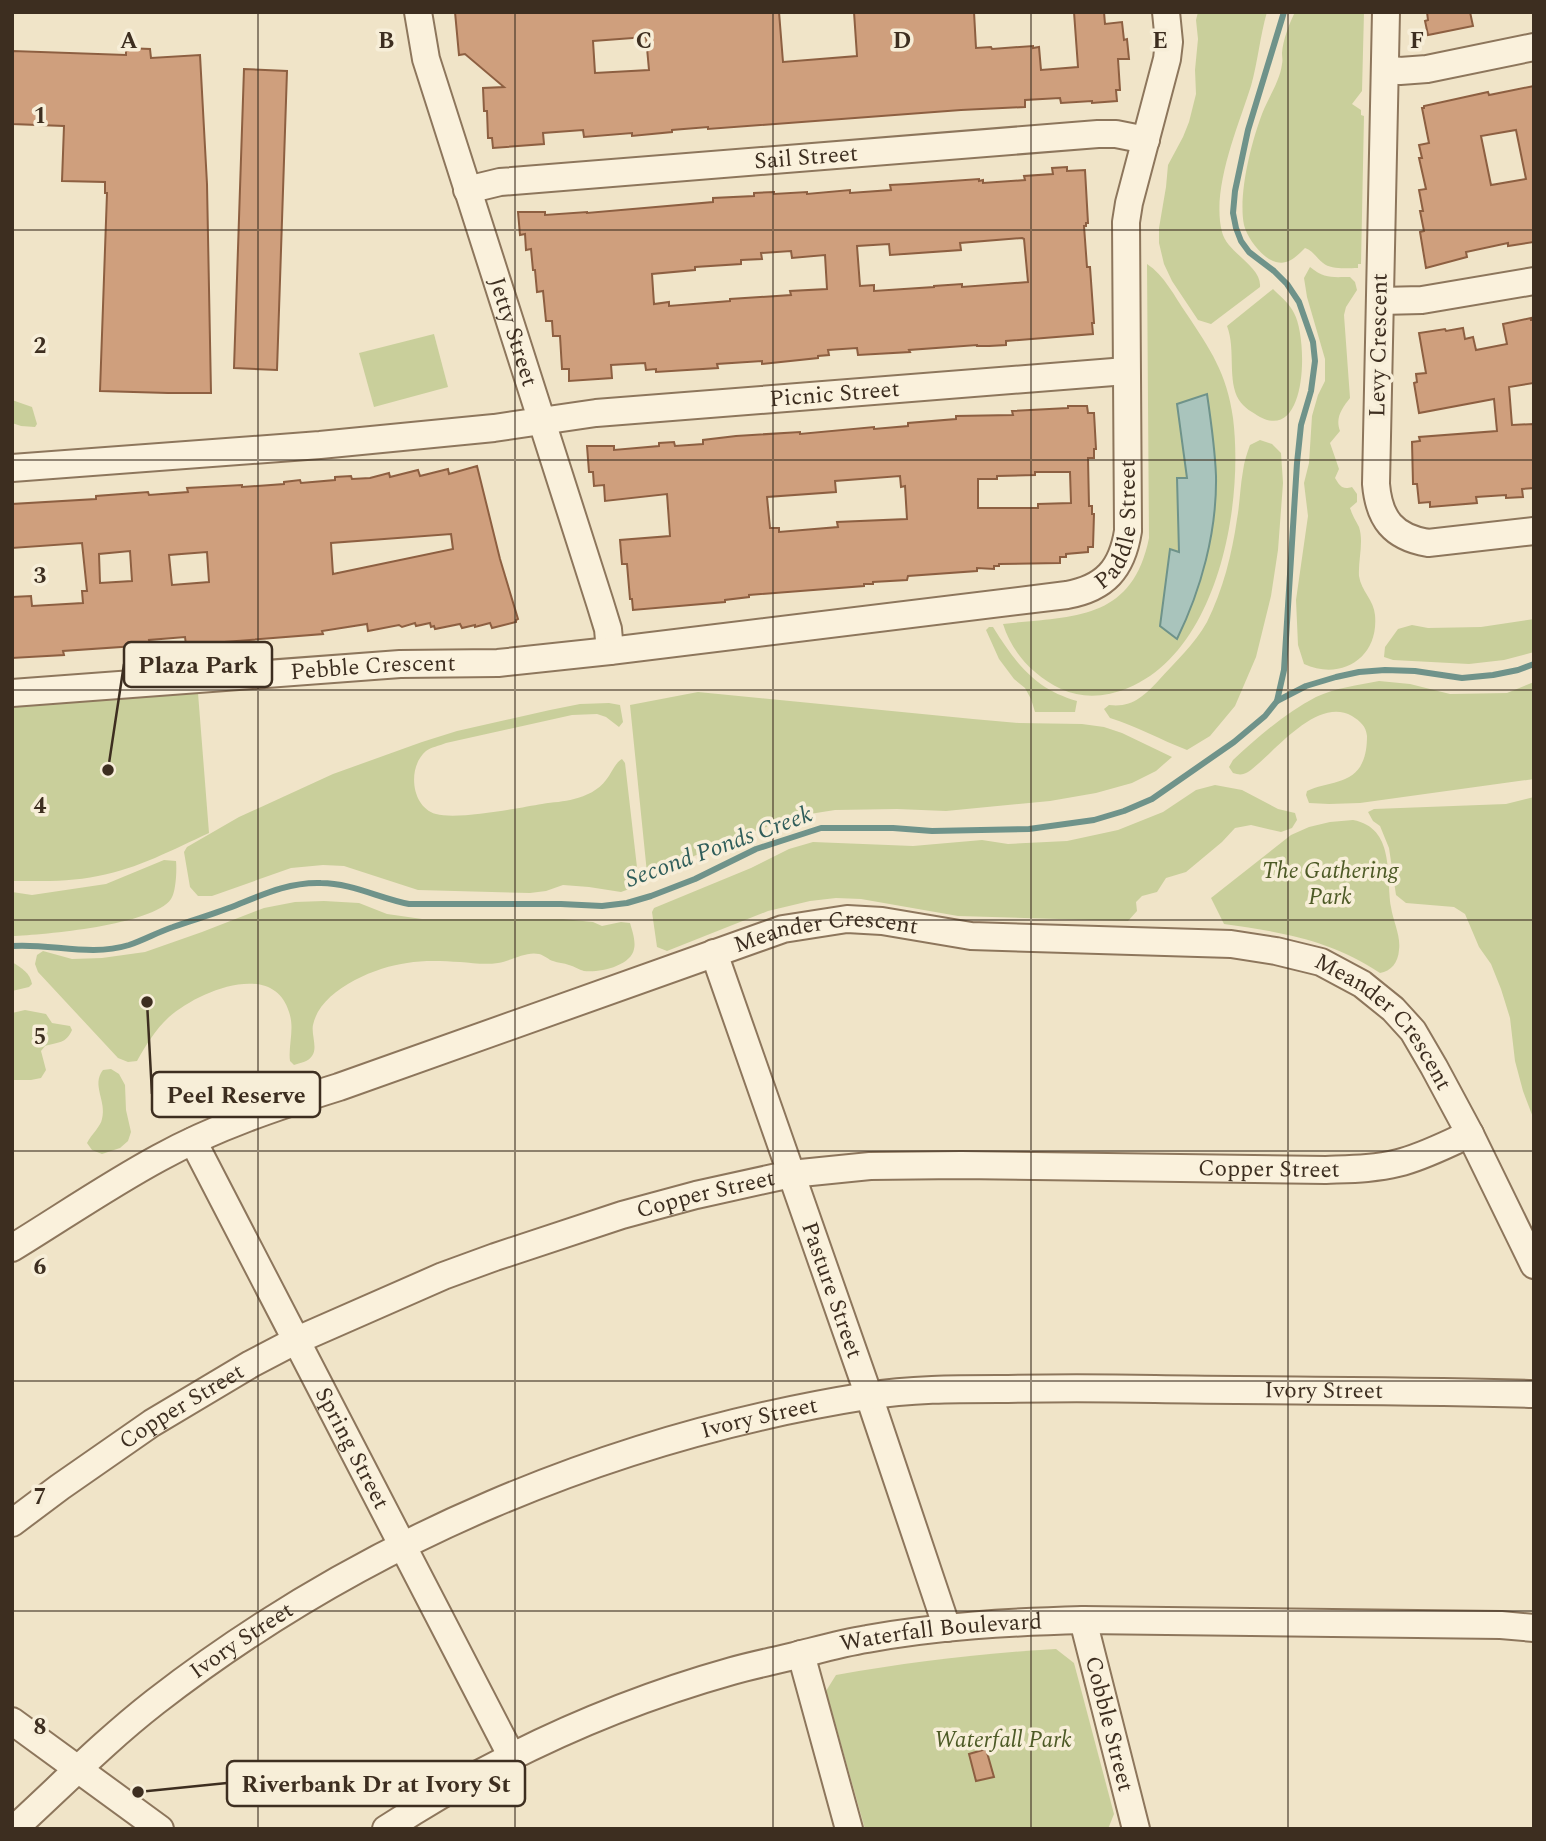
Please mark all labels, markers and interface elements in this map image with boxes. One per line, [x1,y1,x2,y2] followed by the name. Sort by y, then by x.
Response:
[120,24,138,59] text: A
[378,24,394,59] text: B
[636,24,652,59] text: C
[893,24,911,59] text: D
[1152,24,1168,59] text: E
[1410,24,1424,59] text: F
[34,99,46,134] text: 1
[753,136,859,179] street label: Sail Street
[479,272,547,391] street label: Jetty Street
[1360,273,1398,417] street label: Levy Crescent
[34,329,47,364] text: 2
[768,371,901,417] street label: Picnic Street
[1087,459,1146,599] street label: Paddle Street
[34,559,47,594] text: 3
[124,642,272,687] callout: Plaza Park
[289,646,456,690] street label: Pebble Crescent
[138,648,259,684] text: Plaza Park
[34,789,47,824] text: 4
[620,796,818,898] water label: Second Ponds Creek
[1262,854,1399,915] park label: The Gathering Park
[729,901,921,963] street label: Meander Crescent
[1308,944,1461,1097] street label: Meander Crescent
[34,1020,46,1055] text: 5
[152,1072,320,1117] callout: Peel Reserve
[166,1078,306,1114] text: Peel Reserve
[1198,1151,1340,1188] street label: Copper Street
[632,1161,778,1228] street label: Copper Street
[792,1217,872,1363] street label: Pasture Street
[34,1250,47,1285] text: 6
[112,1354,251,1458] street label: Copper Street
[1264,1373,1383,1409] street label: Ivory Street
[306,1381,399,1516] street label: Spring Street
[697,1388,821,1448] street label: Ivory Street
[34,1480,46,1515] text: 7
[182,1593,300,1688] street label: Ivory Street
[837,1604,1043,1661] street label: Waterfall Boulevard
[1075,1652,1143,1795] street label: Cobble Street
[34,1710,46,1745] text: 8
[934,1723,1072,1758] park label: Waterfall Park
[227,1761,525,1806] callout: Riverbank Dr at Ivory St
[241,1767,511,1803] text: Riverbank Dr at Ivory St

